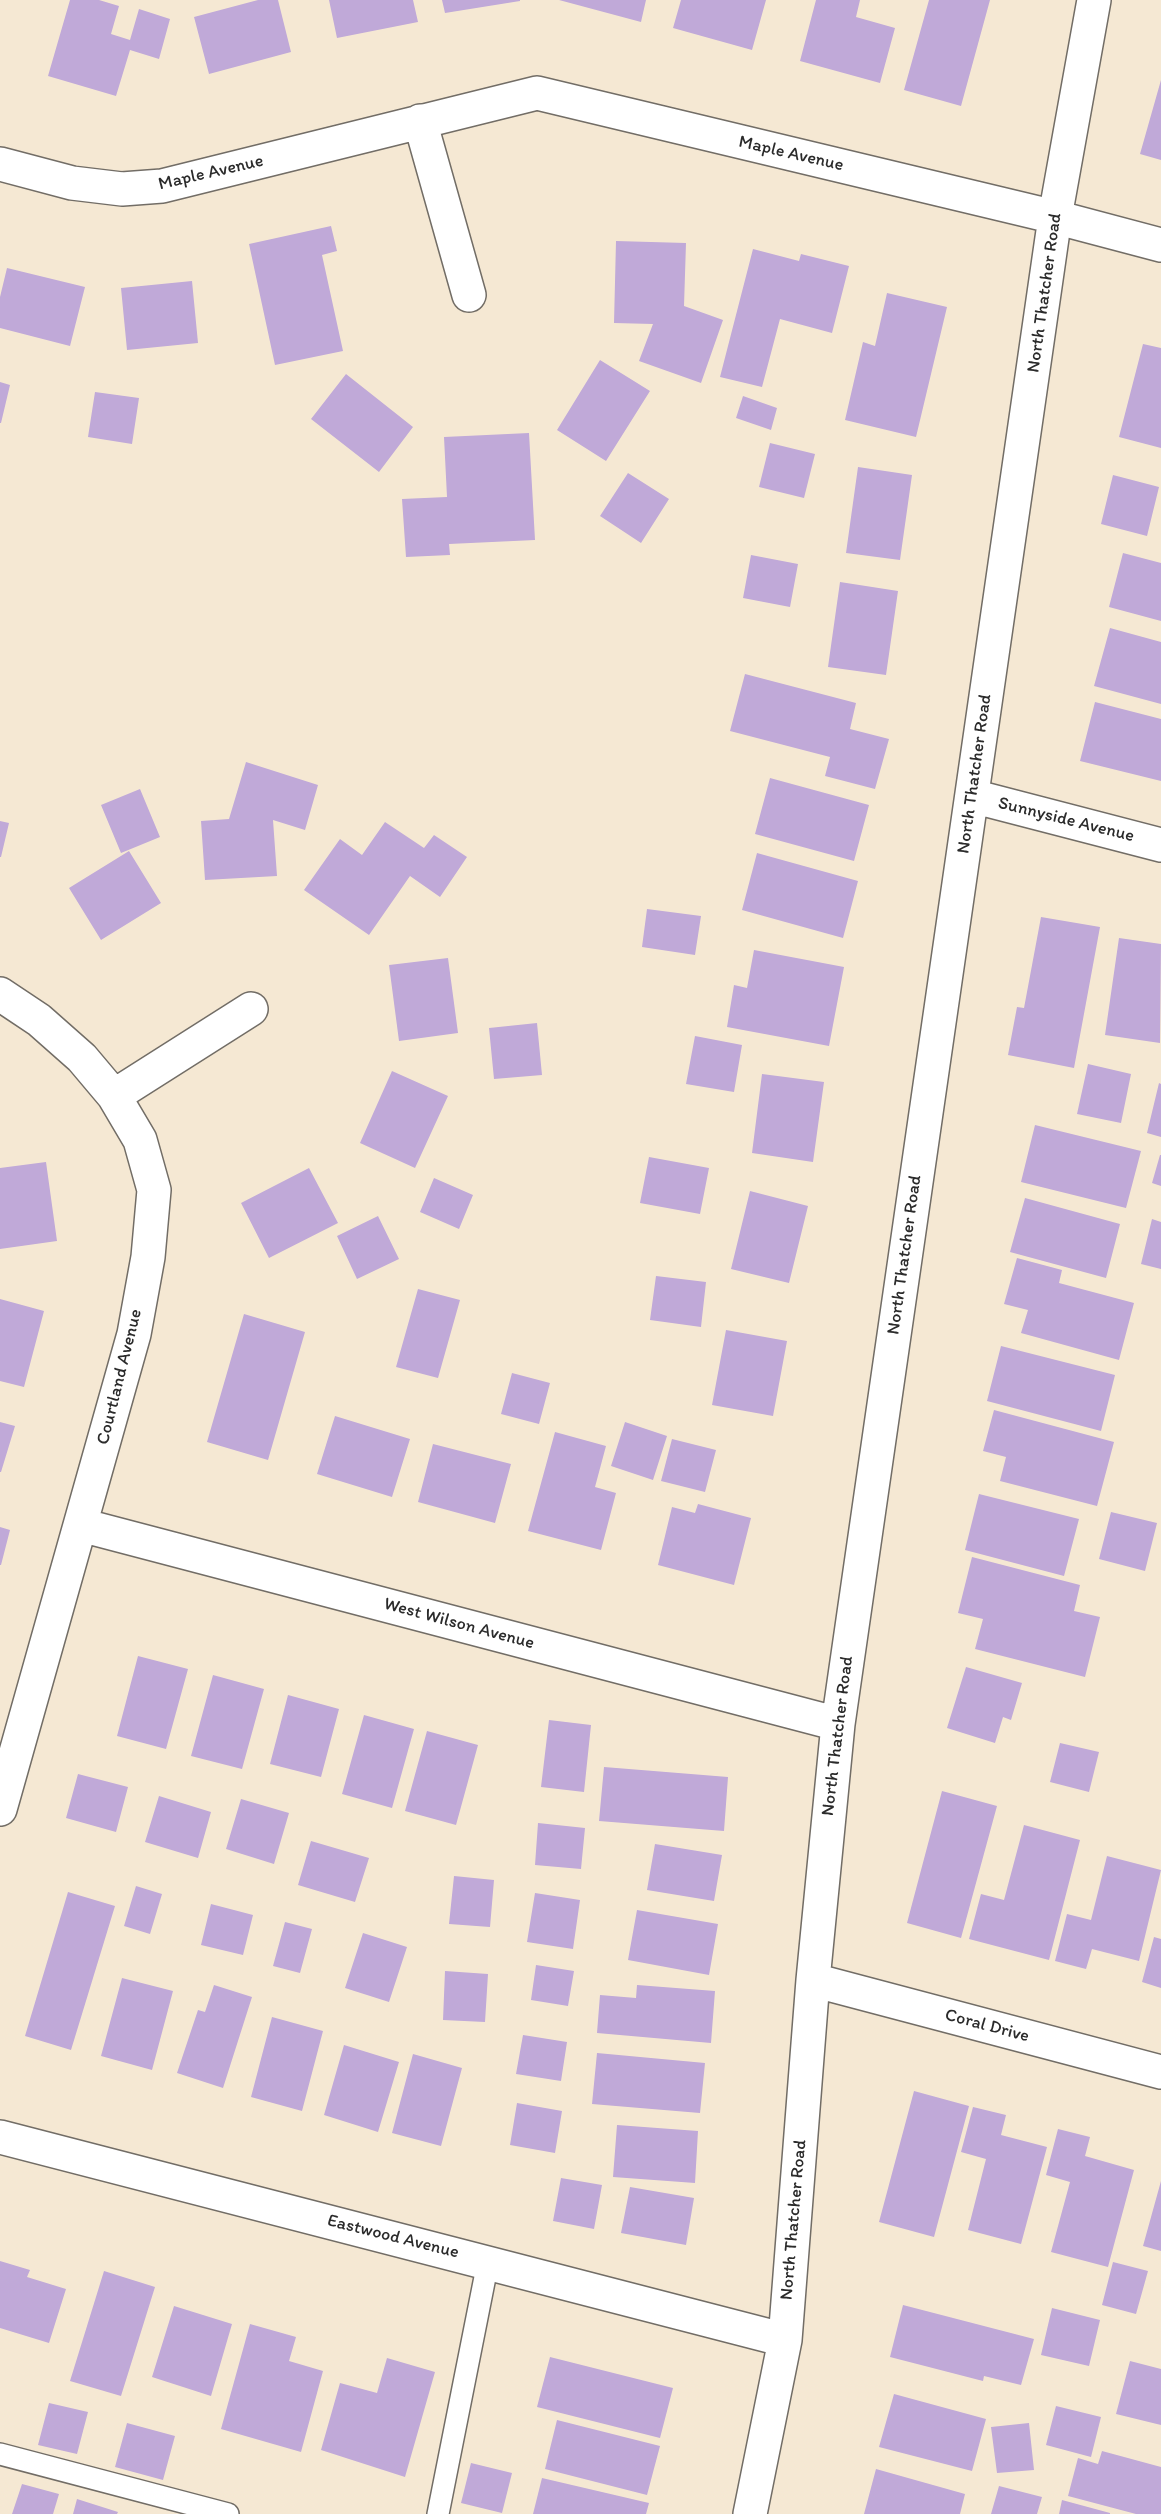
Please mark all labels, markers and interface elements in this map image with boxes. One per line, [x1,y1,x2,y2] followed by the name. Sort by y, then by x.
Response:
[736,131,846,177] street label: Maple Avenue
[156,150,266,196] street label: Maple Avenue
[1023,212,1067,374] street label: North Thatcher Road
[953,693,997,855] street label: North Thatcher Road
[996,793,1136,847] street label: Sunnyside Avenue
[883,1174,927,1336] street label: North Thatcher Road
[93,1307,147,1447] street label: Courtland Avenue
[381,1594,537,1654] street label: West Wilson Avenue
[817,1655,859,1817] street label: North Thatcher Road
[942,2004,1032,2048] street label: Coral Drive
[776,2139,812,2301] street label: North Thatcher Road
[325,2210,461,2264] street label: Eastwood Avenue

